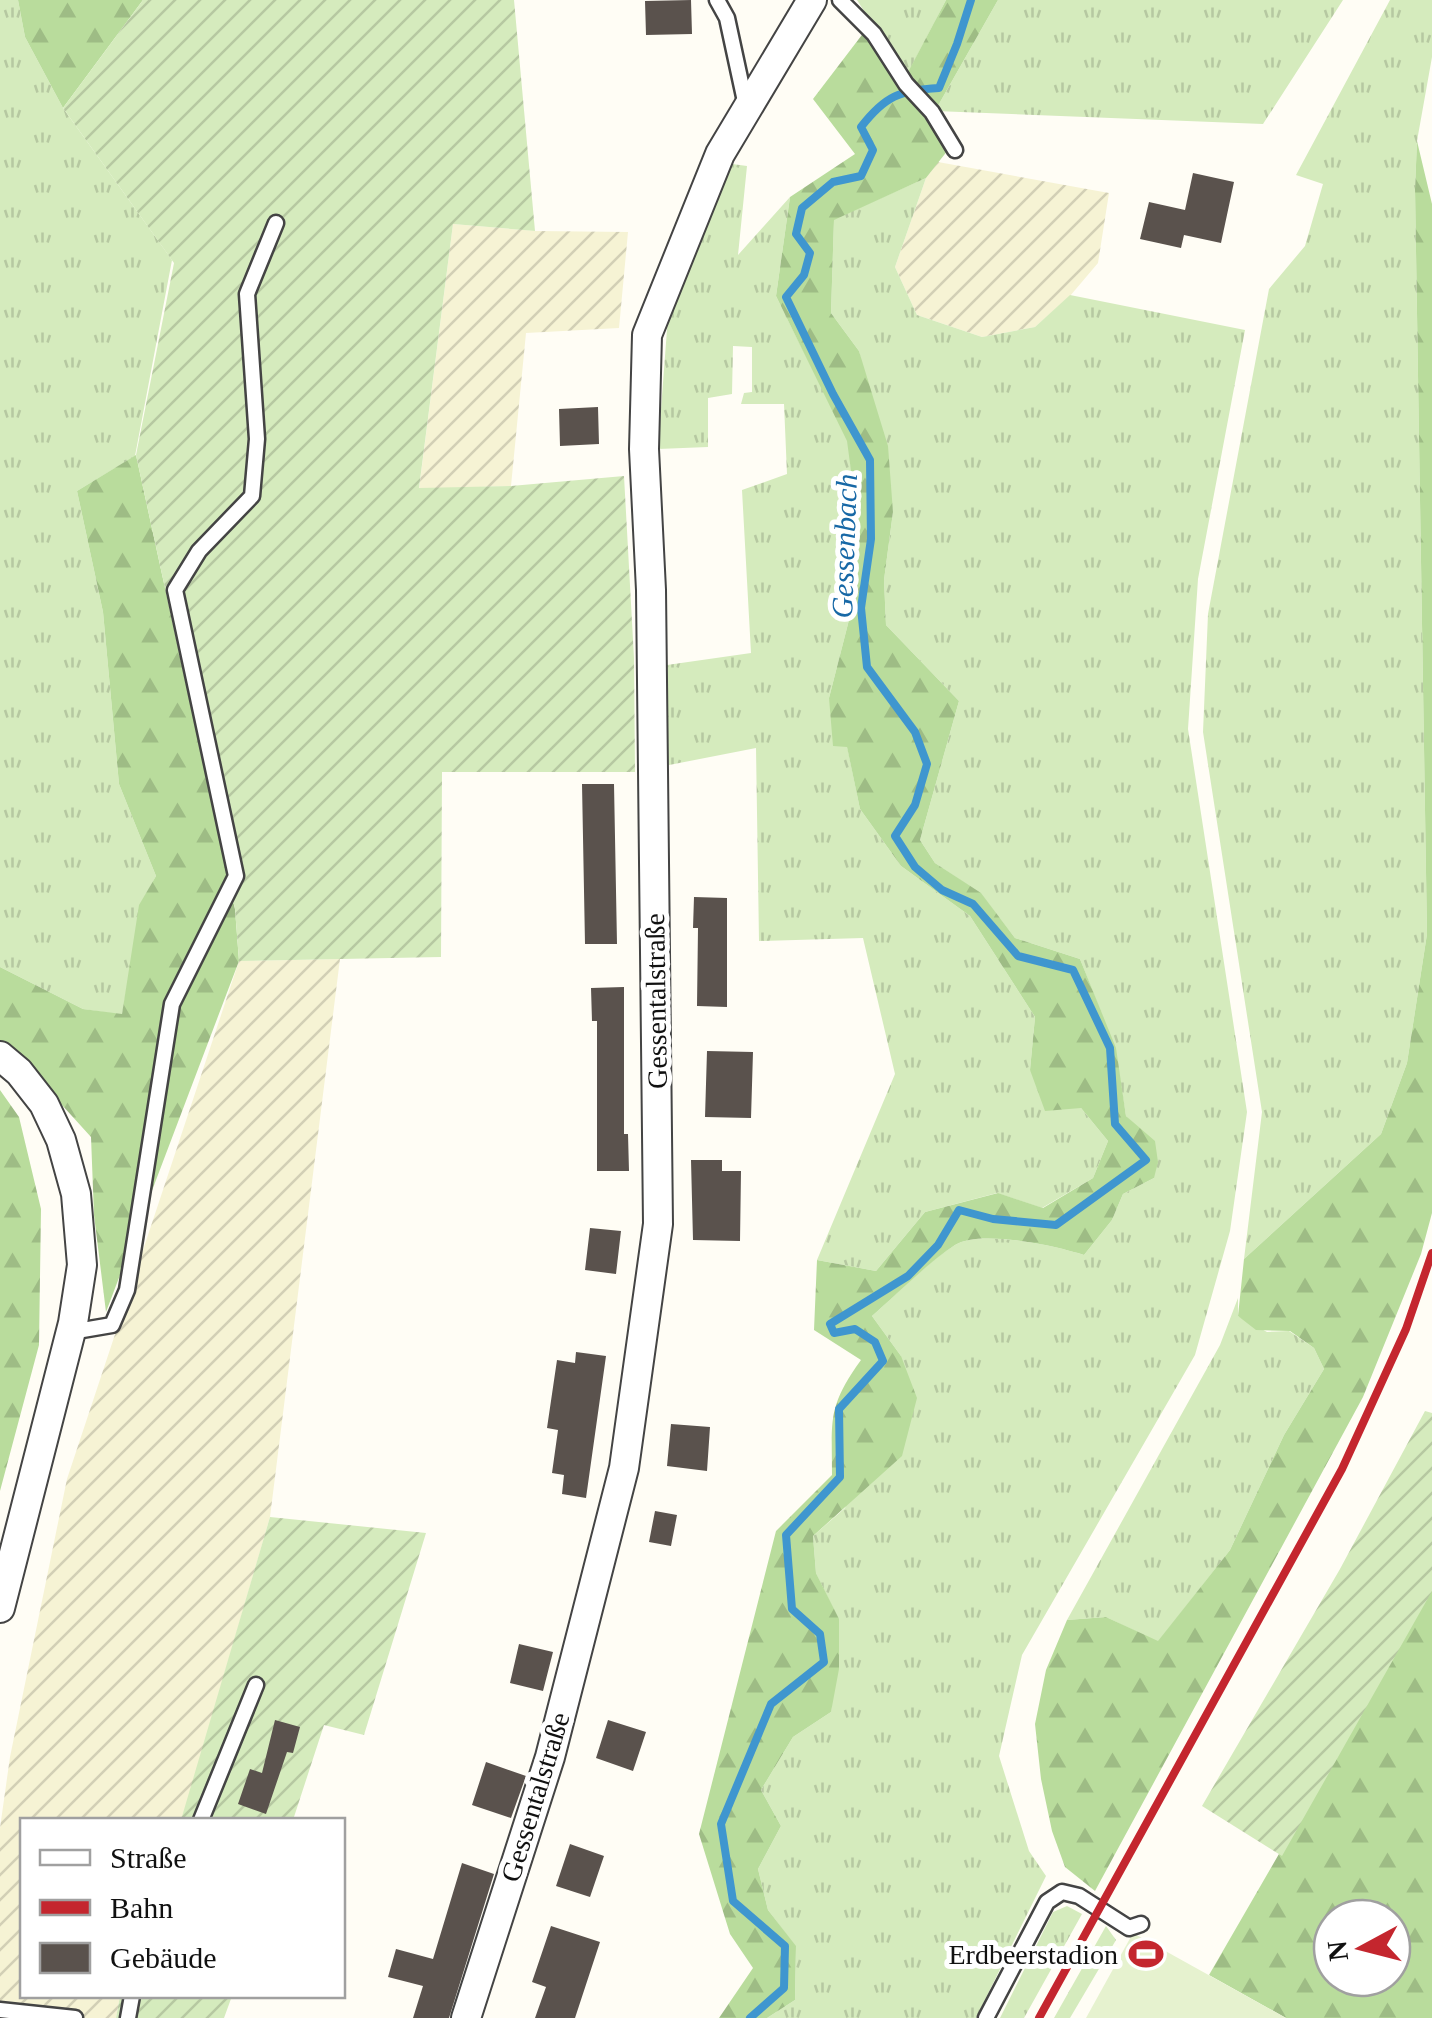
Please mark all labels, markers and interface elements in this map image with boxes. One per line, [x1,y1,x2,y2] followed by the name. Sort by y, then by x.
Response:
[825,473,863,619] water label: Gessenbach
[639,913,673,1089] street label: Gessentalstraße
[494,1708,576,1886] street label: Gessentalstraße
[20,1818,345,1998] legend
[110,1841,187,1874] text: Straße
[110,1891,173,1924] text: Bahn
[1312,1898,1412,1998] north arrow
[1127,1935,1165,1973] sports icon: Erdbeerstadion
[949,1939,1118,1970] place label: Erdbeerstadion
[1321,1939,1354,1963] text: N
[110,1941,217,1974] text: Gebäude

